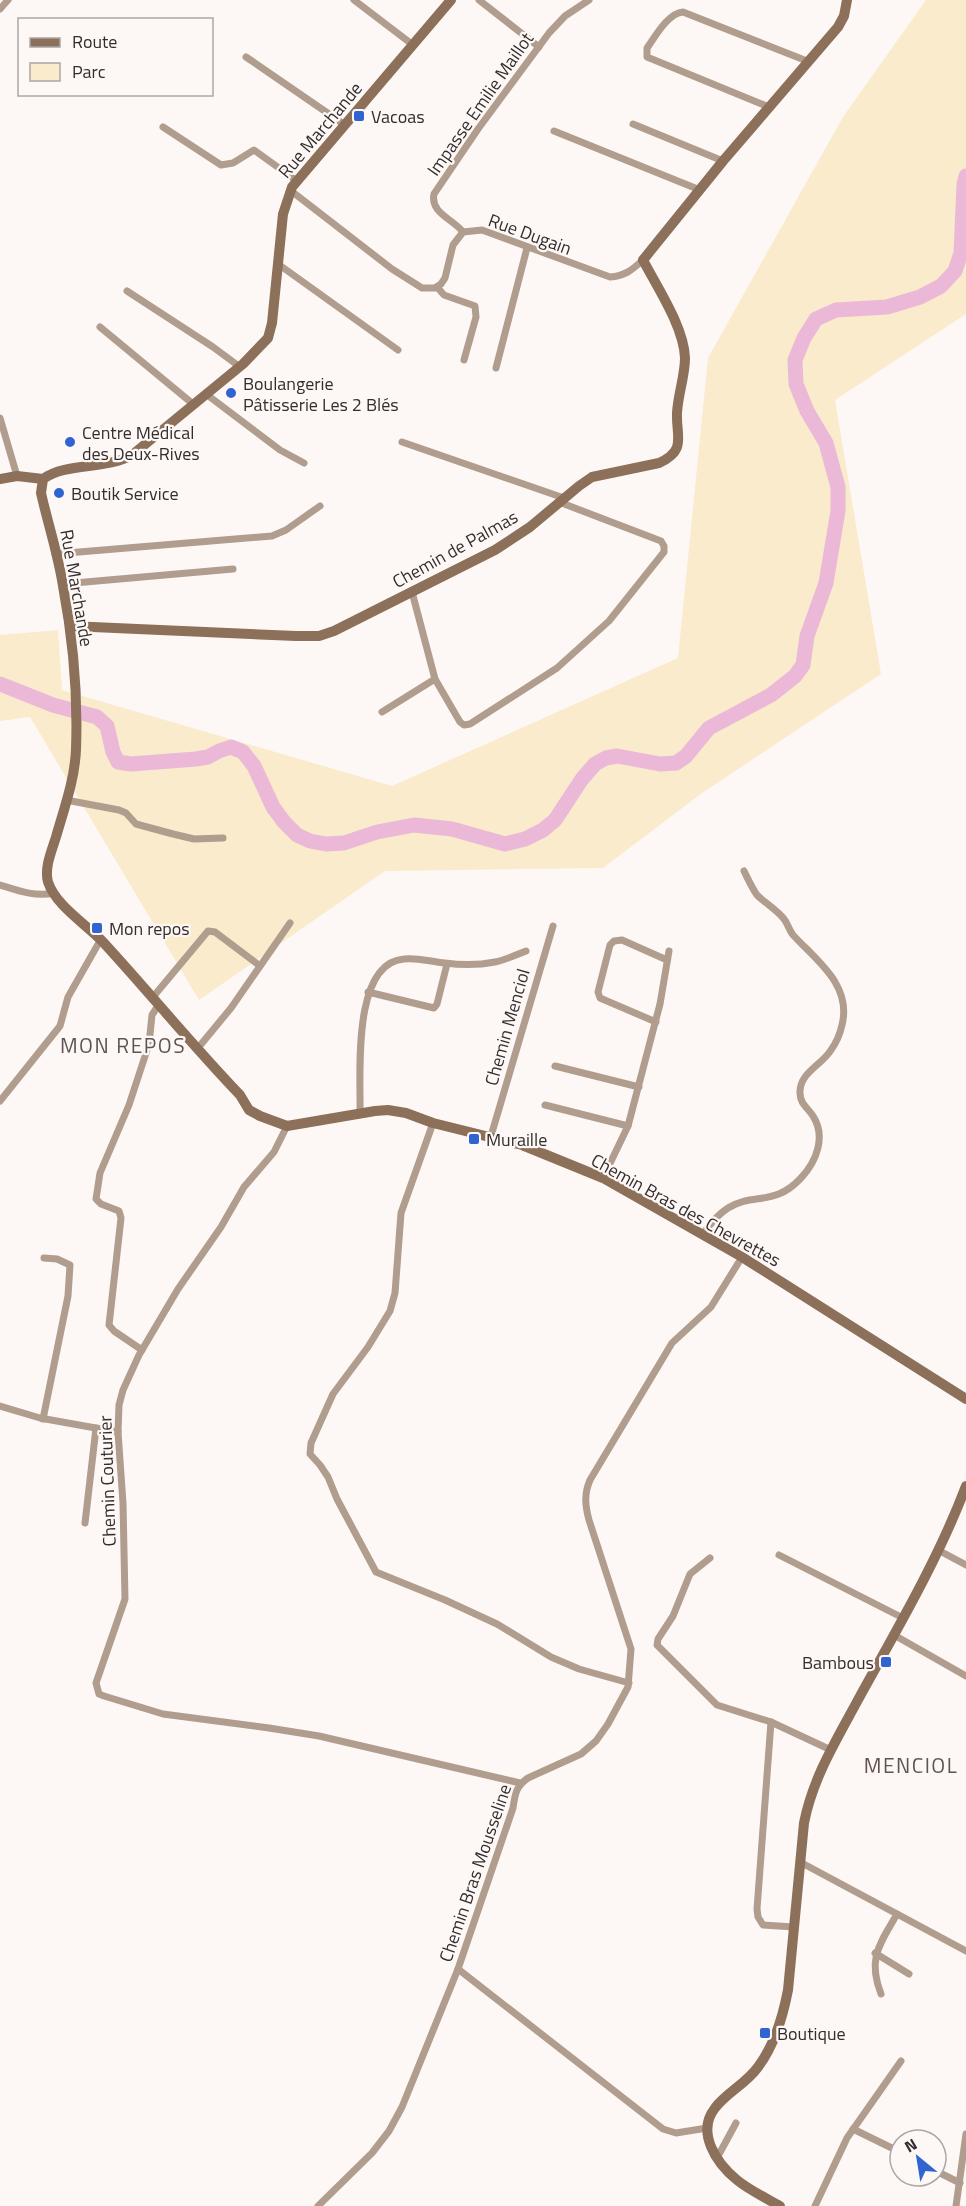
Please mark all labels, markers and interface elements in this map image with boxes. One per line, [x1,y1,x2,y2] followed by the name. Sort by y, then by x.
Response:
[18,18,213,96] legend
[420,26,540,181] street label: Impasse Emilie Maillot
[72,28,117,55] text: Route
[72,58,106,85] text: Parc
[272,76,368,184] street label: Rue Marchande
[371,103,425,130] place label: Vacoas
[352,109,366,123] marker: Vacoas
[485,206,575,262] street label: Rue Dugain
[243,370,399,418] place label: Boulangerie Pâtisserie Les 2 Blés
[224,386,238,400] marker: Boulangerie Pâtisserie Les 2 Blés
[82,419,200,467] place label: Centre Médical des Deux-Rives
[63,435,77,449] marker: Centre Médical des Deux-Rives
[71,480,179,507] place label: Boutik Service
[52,486,66,500] marker: Boutik Service
[387,503,523,595] street label: Chemin de Palmas
[53,527,101,649] street label: Rue Marchande
[109,915,190,942] place label: Mon repos
[90,921,104,935] marker: Mon repos
[477,965,537,1089] street label: Chemin Menciol
[60,1029,186,1061] district label: MON REPOS
[486,1126,547,1153] place label: Muraille
[467,1132,481,1146] marker: Muraille
[586,1147,786,1273] street label: Chemin Bras des Chevrettes
[91,1415,123,1547] street label: Chemin Couturier
[802,1649,874,1676] place label: Bambous
[879,1655,893,1669] marker: Bambous
[864,1749,958,1781] district label: MENCIOL
[432,1780,518,1966] street label: Chemin Bras Mousseline
[777,2020,846,2047] place label: Boutique
[758,2026,772,2040] marker: Boutique
[888,2128,948,2188] north arrow
[900,2132,921,2158] text: N

